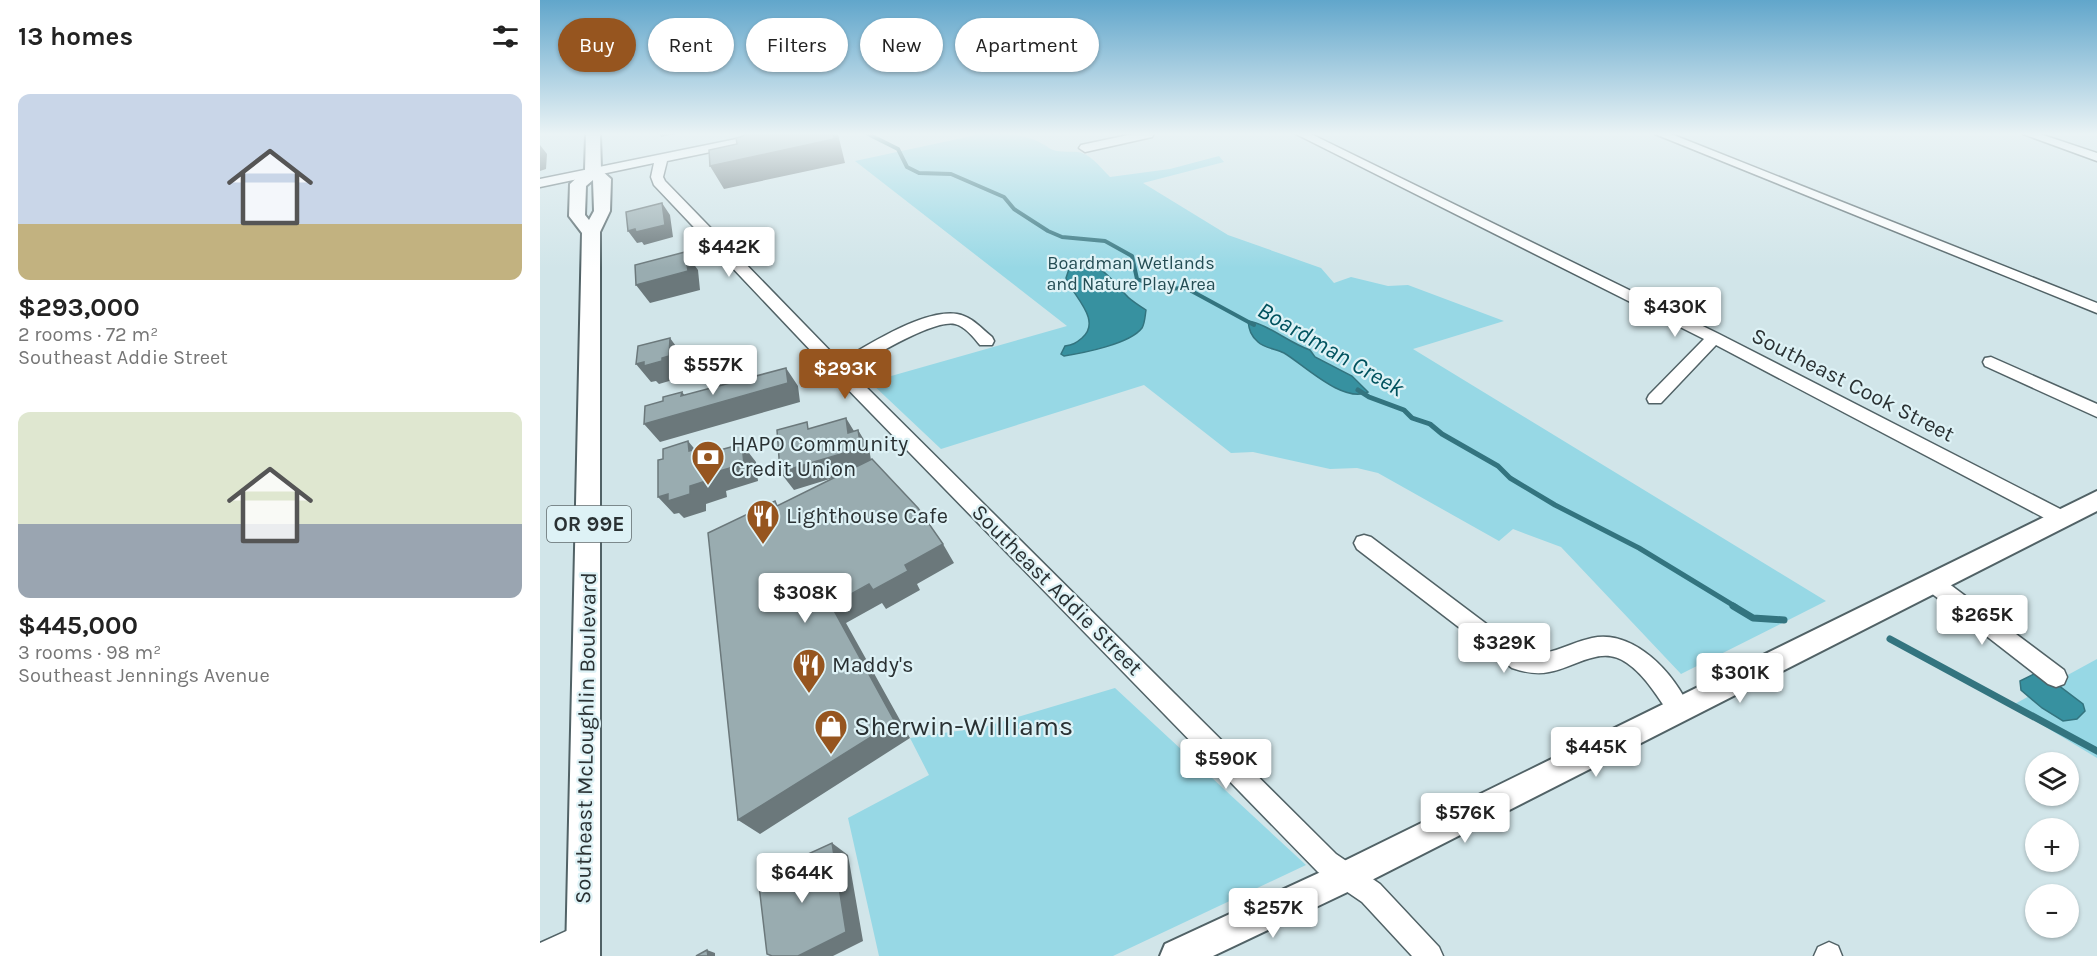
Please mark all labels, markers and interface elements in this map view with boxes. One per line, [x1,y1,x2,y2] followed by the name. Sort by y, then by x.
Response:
[558,18,636,72] chip: Buy
[648,18,734,72] chip: Rent
[746,18,848,72] chip: Filters
[860,18,943,72] chip: New
[955,18,1099,72] chip: Apartment
[489,20,522,53] icon: filters
[18,21,133,52] text: 13 homes
[216,133,324,241] icon: home
[687,227,771,278] pin: $442K
[698,235,760,258] text: $442K
[1046,252,1216,295] park label: Boardman Wetlands and Nature Play Area
[1633,287,1717,338] pin: $430K
[18,292,140,323] text: $293,000
[1643,295,1707,318] text: $430K
[1253,296,1410,403] water label: Boardman Creek
[18,323,158,346] text: 2 rooms · 72 m²
[1747,323,1959,447] street label: Southeast Cook Street
[671,345,755,396] pin: $557K
[18,346,228,369] text: Southeast Addie Street
[803,349,887,400] pin: $293K
[683,353,743,376] text: $557K
[813,357,877,380] text: $293K
[731,431,908,482] place label: HAPO Community Credit Union
[690,439,726,486] bank icon: HAPO Community Credit Union
[216,451,324,559] icon: home
[745,498,781,545] restaurant icon: Lighthouse Cafe
[966,499,1148,681] street label: Southeast Addie Street
[786,503,948,529] place label: Lighthouse Cafe
[547,506,631,542] road number: OR 99E
[570,572,602,904] street label: Southeast McLoughlin Boulevard
[763,573,847,624] pin: $308K
[773,581,837,604] text: $308K
[1940,595,2024,646] pin: $265K
[1951,603,2013,626] text: $265K
[18,610,138,641] text: $445,000
[1462,623,1546,674] pin: $329K
[1472,631,1536,654] text: $329K
[18,641,161,664] text: 3 rooms · 98 m²
[791,647,827,694] restaurant icon: Maddy's
[832,652,914,678] place label: Maddy's
[1698,653,1782,704] pin: $301K
[1710,661,1770,684] text: $301K
[18,664,270,687] text: Southeast Jennings Avenue
[813,708,849,755] shop icon: Sherwin-Williams
[854,710,1073,742] place label: Sherwin-Williams
[1554,727,1638,778] pin: $445K
[1565,735,1627,758] text: $445K
[1184,739,1268,790] pin: $590K
[1194,747,1258,770] text: $590K
[2025,752,2079,938] map controls
[2025,752,2079,806] button: layers
[1423,793,1507,844] pin: $576K
[1435,801,1495,824] text: $576K
[2025,818,2079,872] button: +
[760,853,844,904] pin: $644K
[771,861,833,884] text: $644K
[2025,884,2079,938] button: −
[1231,888,1315,939] pin: $257K
[1243,896,1303,919] text: $257K

